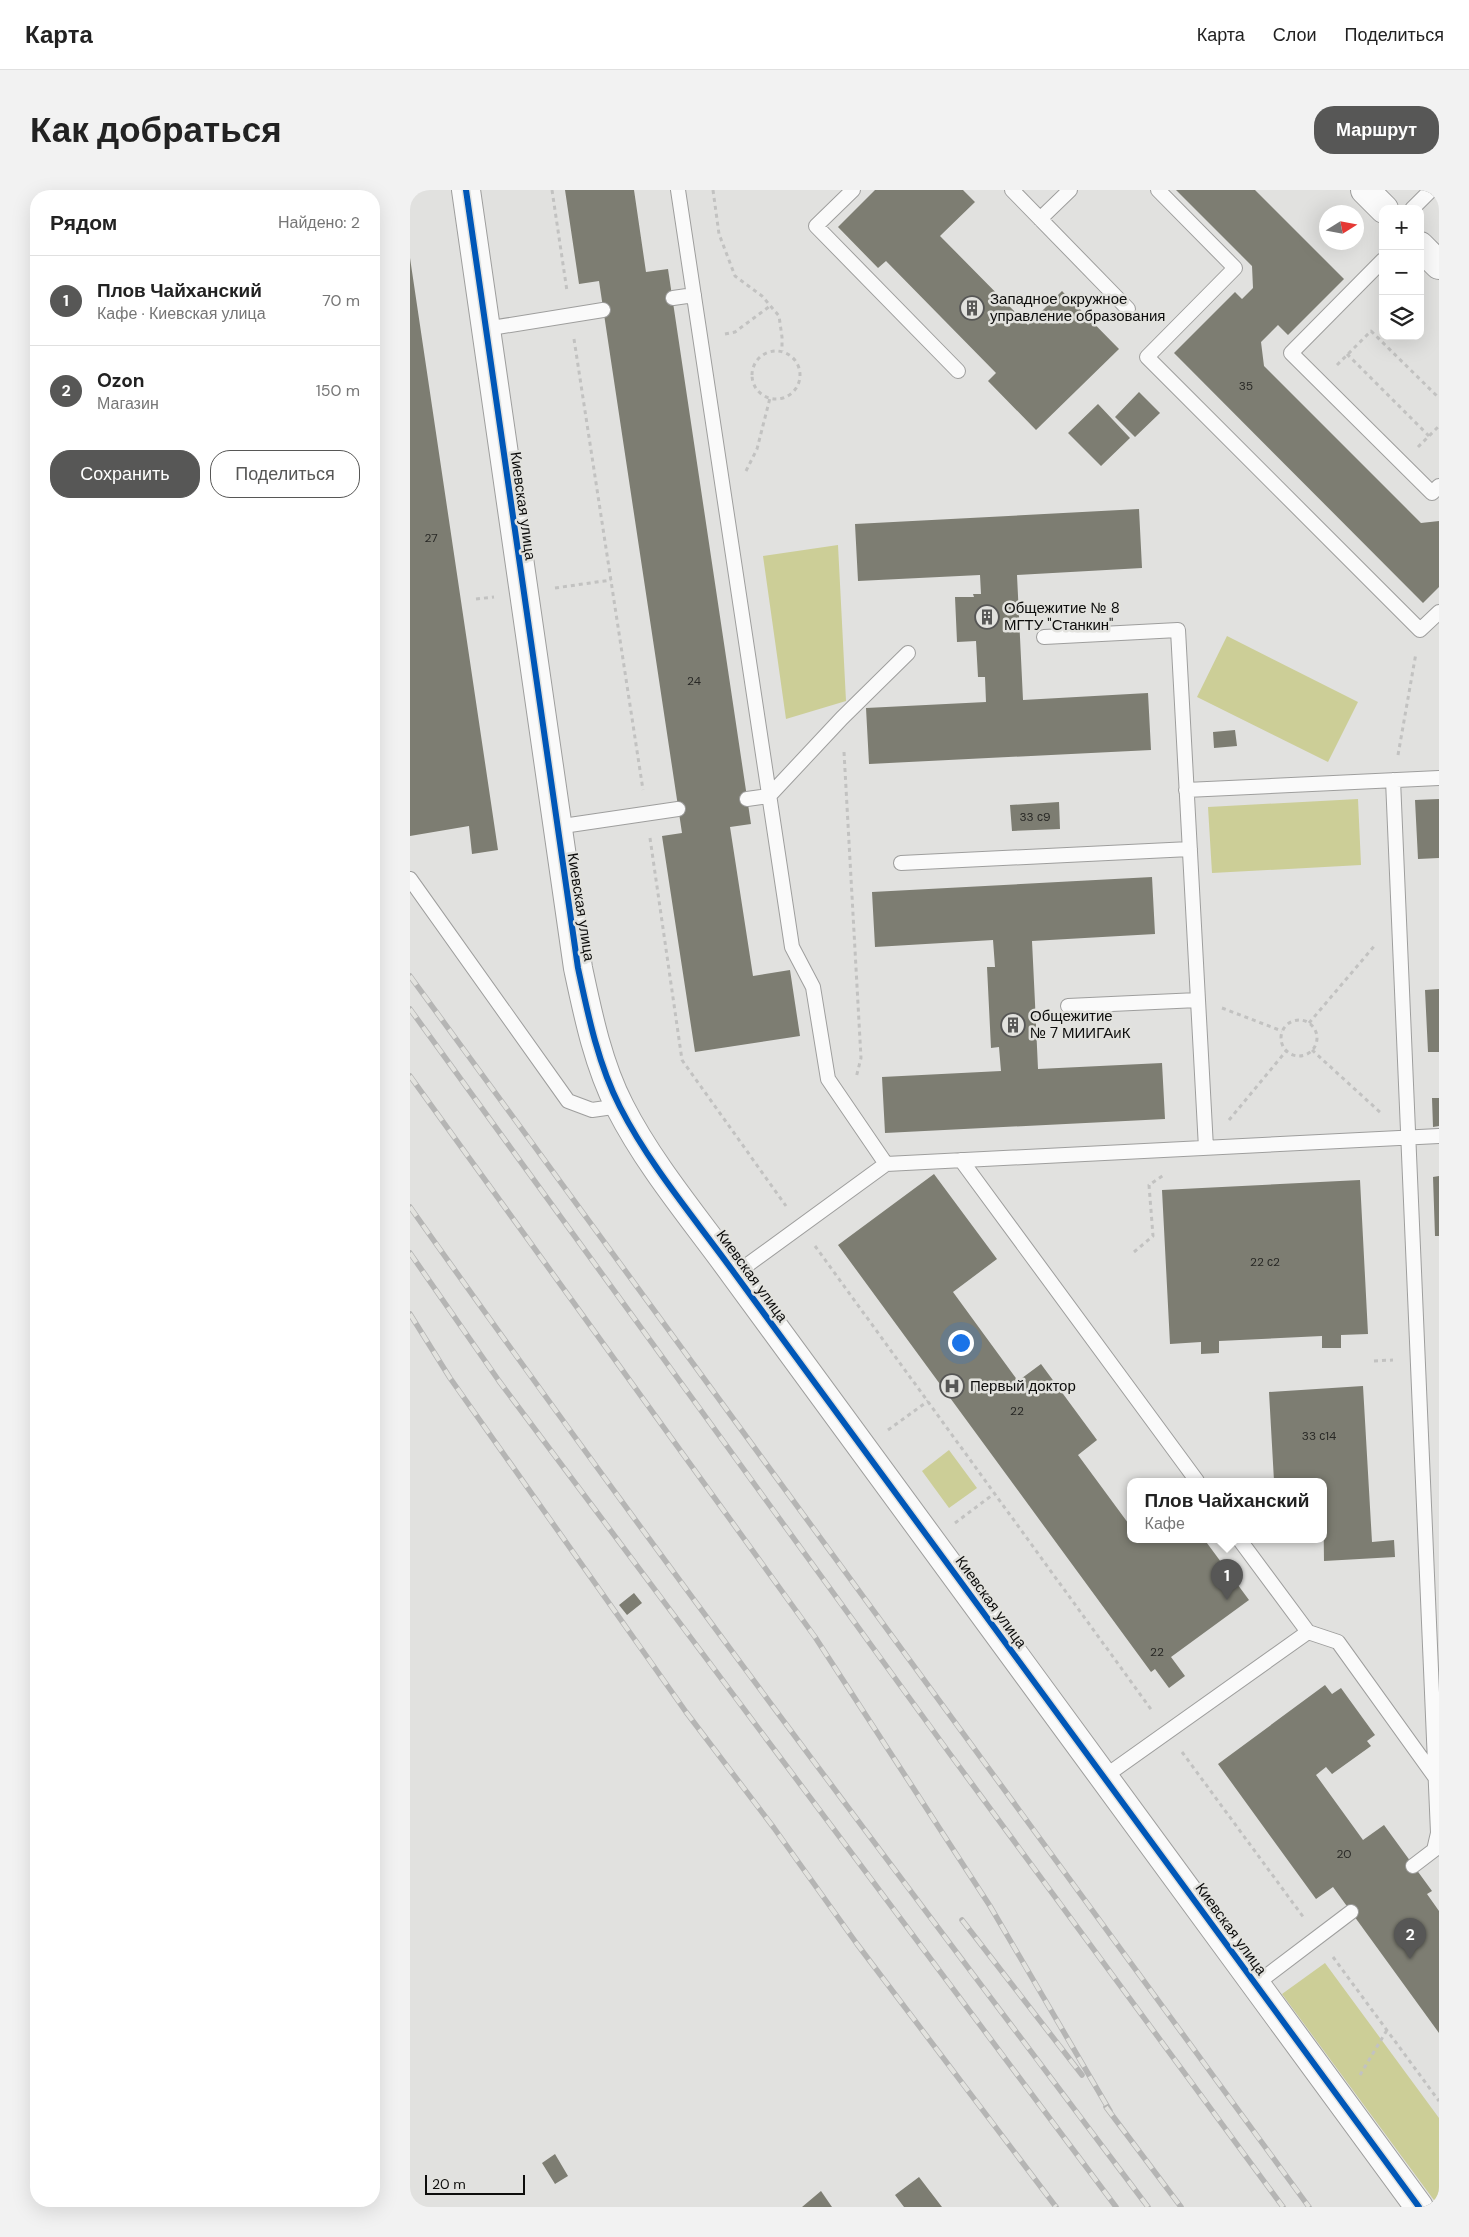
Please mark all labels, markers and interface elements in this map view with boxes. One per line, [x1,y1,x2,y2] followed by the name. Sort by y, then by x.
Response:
[25,19,93,50] text: Карта
[1197,23,1245,47] text: Карта
[1273,23,1317,47] text: Слои
[1345,23,1444,47] text: Поделиться
[1314,106,1439,154] button: Маршрут
[30,107,282,153] text: Как добраться
[1319,205,1364,250] north arrow
[1379,205,1424,340] map controls
[1379,205,1424,250] button: +
[50,209,117,237] text: Рядом
[278,212,360,233] text: Найдено: 2
[1379,250,1424,295] button: −
[97,278,262,303] text: Плов Чайханский
[990,289,1165,326] place label: Западное окружное управление образования
[63,290,69,311] text: 1
[322,290,360,311] text: 70 m
[959,295,985,321] building icon: Западное окружное управление образования
[1379,295,1424,340] button: layers
[97,303,266,324] text: Кафе · Киевская улица
[97,368,145,393] text: Ozon
[1239,378,1253,394] house number: 35
[61,380,71,401] text: 2
[316,380,360,401] text: 150 m
[97,393,159,414] text: Магазин
[50,450,200,498] button: Сохранить
[210,450,360,498] button: Поделиться
[505,450,541,562] street label: Киевская улица
[424,530,438,546] house number: 27
[1004,598,1120,635] place label: Общежитие № 8 МГТУ "Станкин"
[974,604,1000,630] building icon: Общежитие № 8 МГТУ "Станкин"
[687,673,701,689] house number: 24
[1020,809,1050,825] house number: 33 с9
[563,851,600,963] street label: Киевская улица
[1030,1006,1131,1043] place label: Общежитие № 7 МИИГАиК
[1000,1012,1026,1038] building icon: Общежитие № 7 МИИГАиК
[712,1226,793,1327] street label: Киевская улица
[1250,1254,1280,1270] house number: 22 с2
[948,1330,974,1356] your location
[939,1373,965,1399] hospital icon: Первый доктор
[970,1376,1076,1396] place label: Первый доктор
[1010,1403,1024,1419] house number: 22
[1302,1428,1336,1444] house number: 33 с14
[1127,1478,1327,1543] popup
[1145,1488,1309,1513] text: Плов Чайханский
[1145,1513,1185,1534] text: Кафе
[951,1552,1032,1653] street label: Киевская улица
[1211,1559,1243,1600] pin: 1
[1150,1644,1164,1660] house number: 22
[1336,1846,1352,1862] house number: 20
[1191,1879,1272,1980] street label: Киевская улица
[1394,1918,1426,1959] pin: 2
[425,2172,525,2195] scale bar
[432,2175,466,2193] text: 20 m

